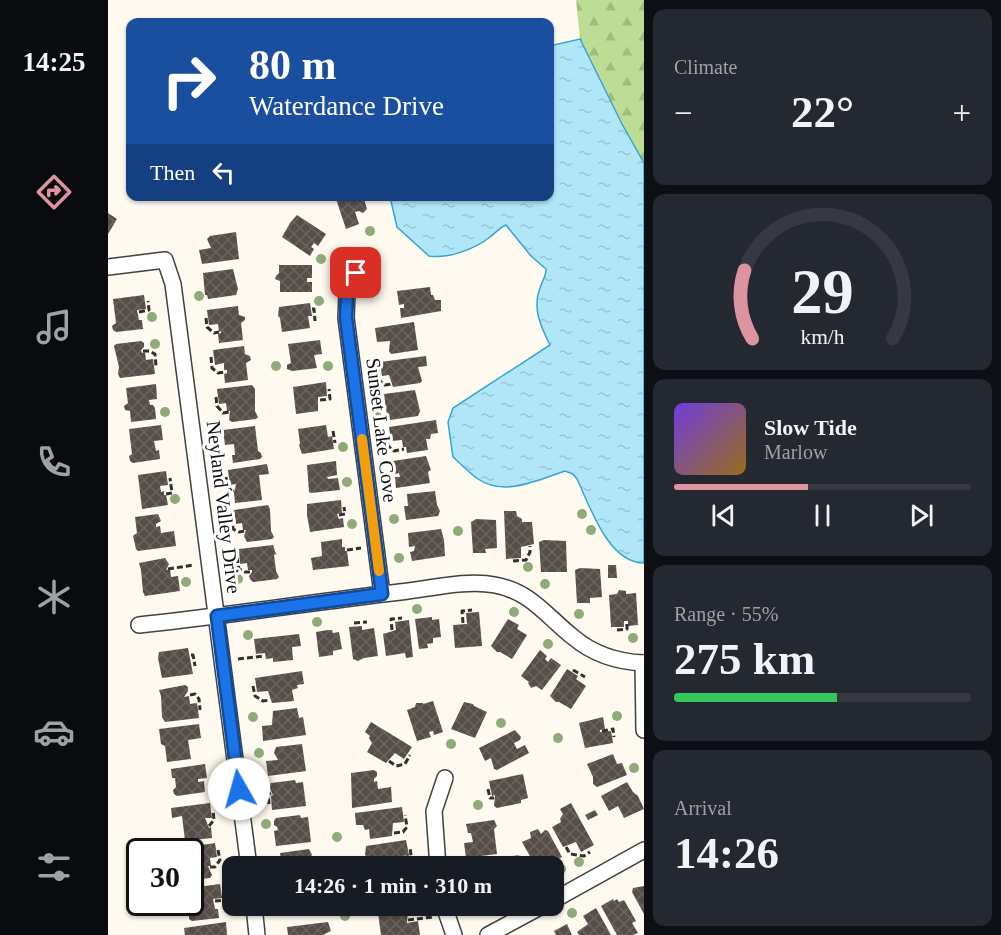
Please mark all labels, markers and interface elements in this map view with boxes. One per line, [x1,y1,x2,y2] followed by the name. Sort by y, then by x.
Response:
[150,42,228,120] icon: right
[249,42,337,88] text: 80 m
[23,47,86,77] text: 14:25
[674,56,737,78] text: Climate
[791,87,854,137] text: 22°
[249,91,444,121] text: Waterdance Drive
[674,95,693,131] text: −
[952,95,971,131] text: +
[207,156,240,189] icon: left
[150,160,195,185] text: Then
[33,171,75,213] icon: directions
[330,247,381,298] pin
[339,256,372,289] icon: arrive
[791,257,854,326] text: 29
[33,306,75,348] icon: music
[800,326,845,350] text: km/h
[362,356,402,504] street label: Sunset Lake Cove
[764,415,857,440] text: Slow Tide
[201,419,246,595] street label: Neyland Valley Drive
[33,441,75,483] icon: phone
[764,441,827,463] text: Marlow
[707,499,740,532] icon: previous
[806,499,839,532] icon: pause
[905,499,938,532] icon: next
[33,576,75,618] icon: climate
[674,603,778,625] text: Range · 55%
[674,634,815,684] text: 275 km
[33,711,75,753] icon: car
[207,757,271,821] position arrow
[674,797,732,819] text: Arrival
[674,828,779,878] text: 14:26
[126,838,204,916] speed limit sign: 30
[33,846,75,888] icon: filters
[294,873,492,898] text: 14:26 · 1 min · 310 m

